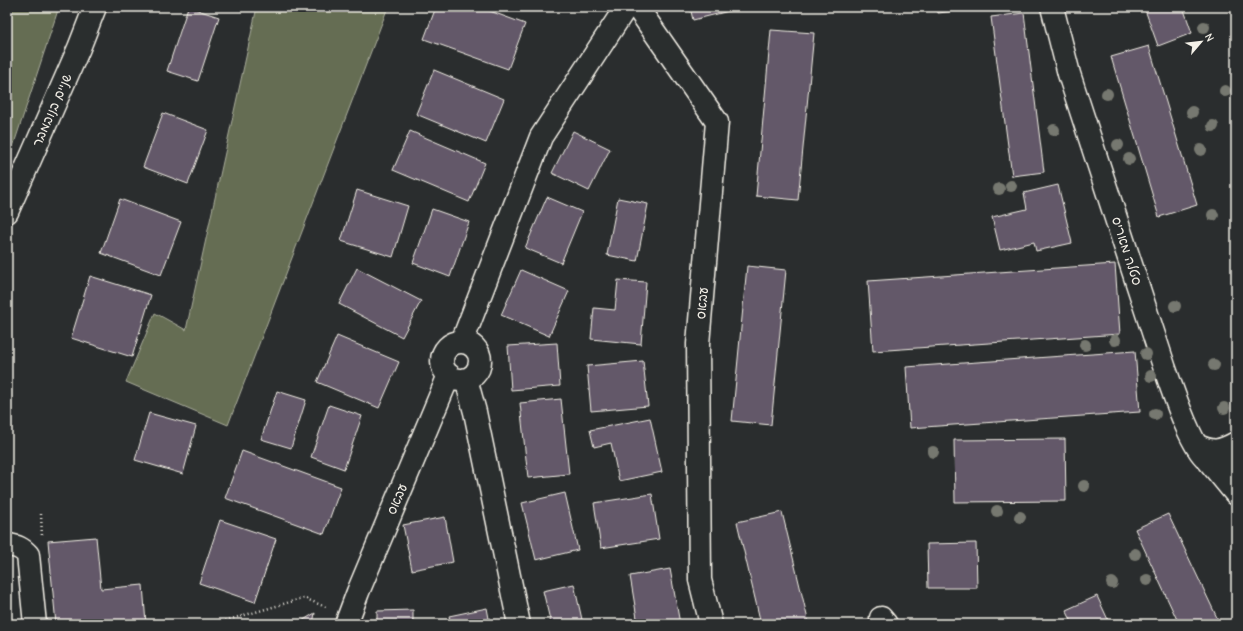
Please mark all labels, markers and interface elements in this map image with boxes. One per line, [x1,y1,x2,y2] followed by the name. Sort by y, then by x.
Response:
[1181,22,1221,62] north arrow
[1202,31,1217,44] text: N
[29,71,76,149] street label: שניים בנובמבר
[1109,215,1145,287] street label: סטלה מאריס
[693,286,711,320] street label: עבאס
[384,481,410,517] street label: עבאס

